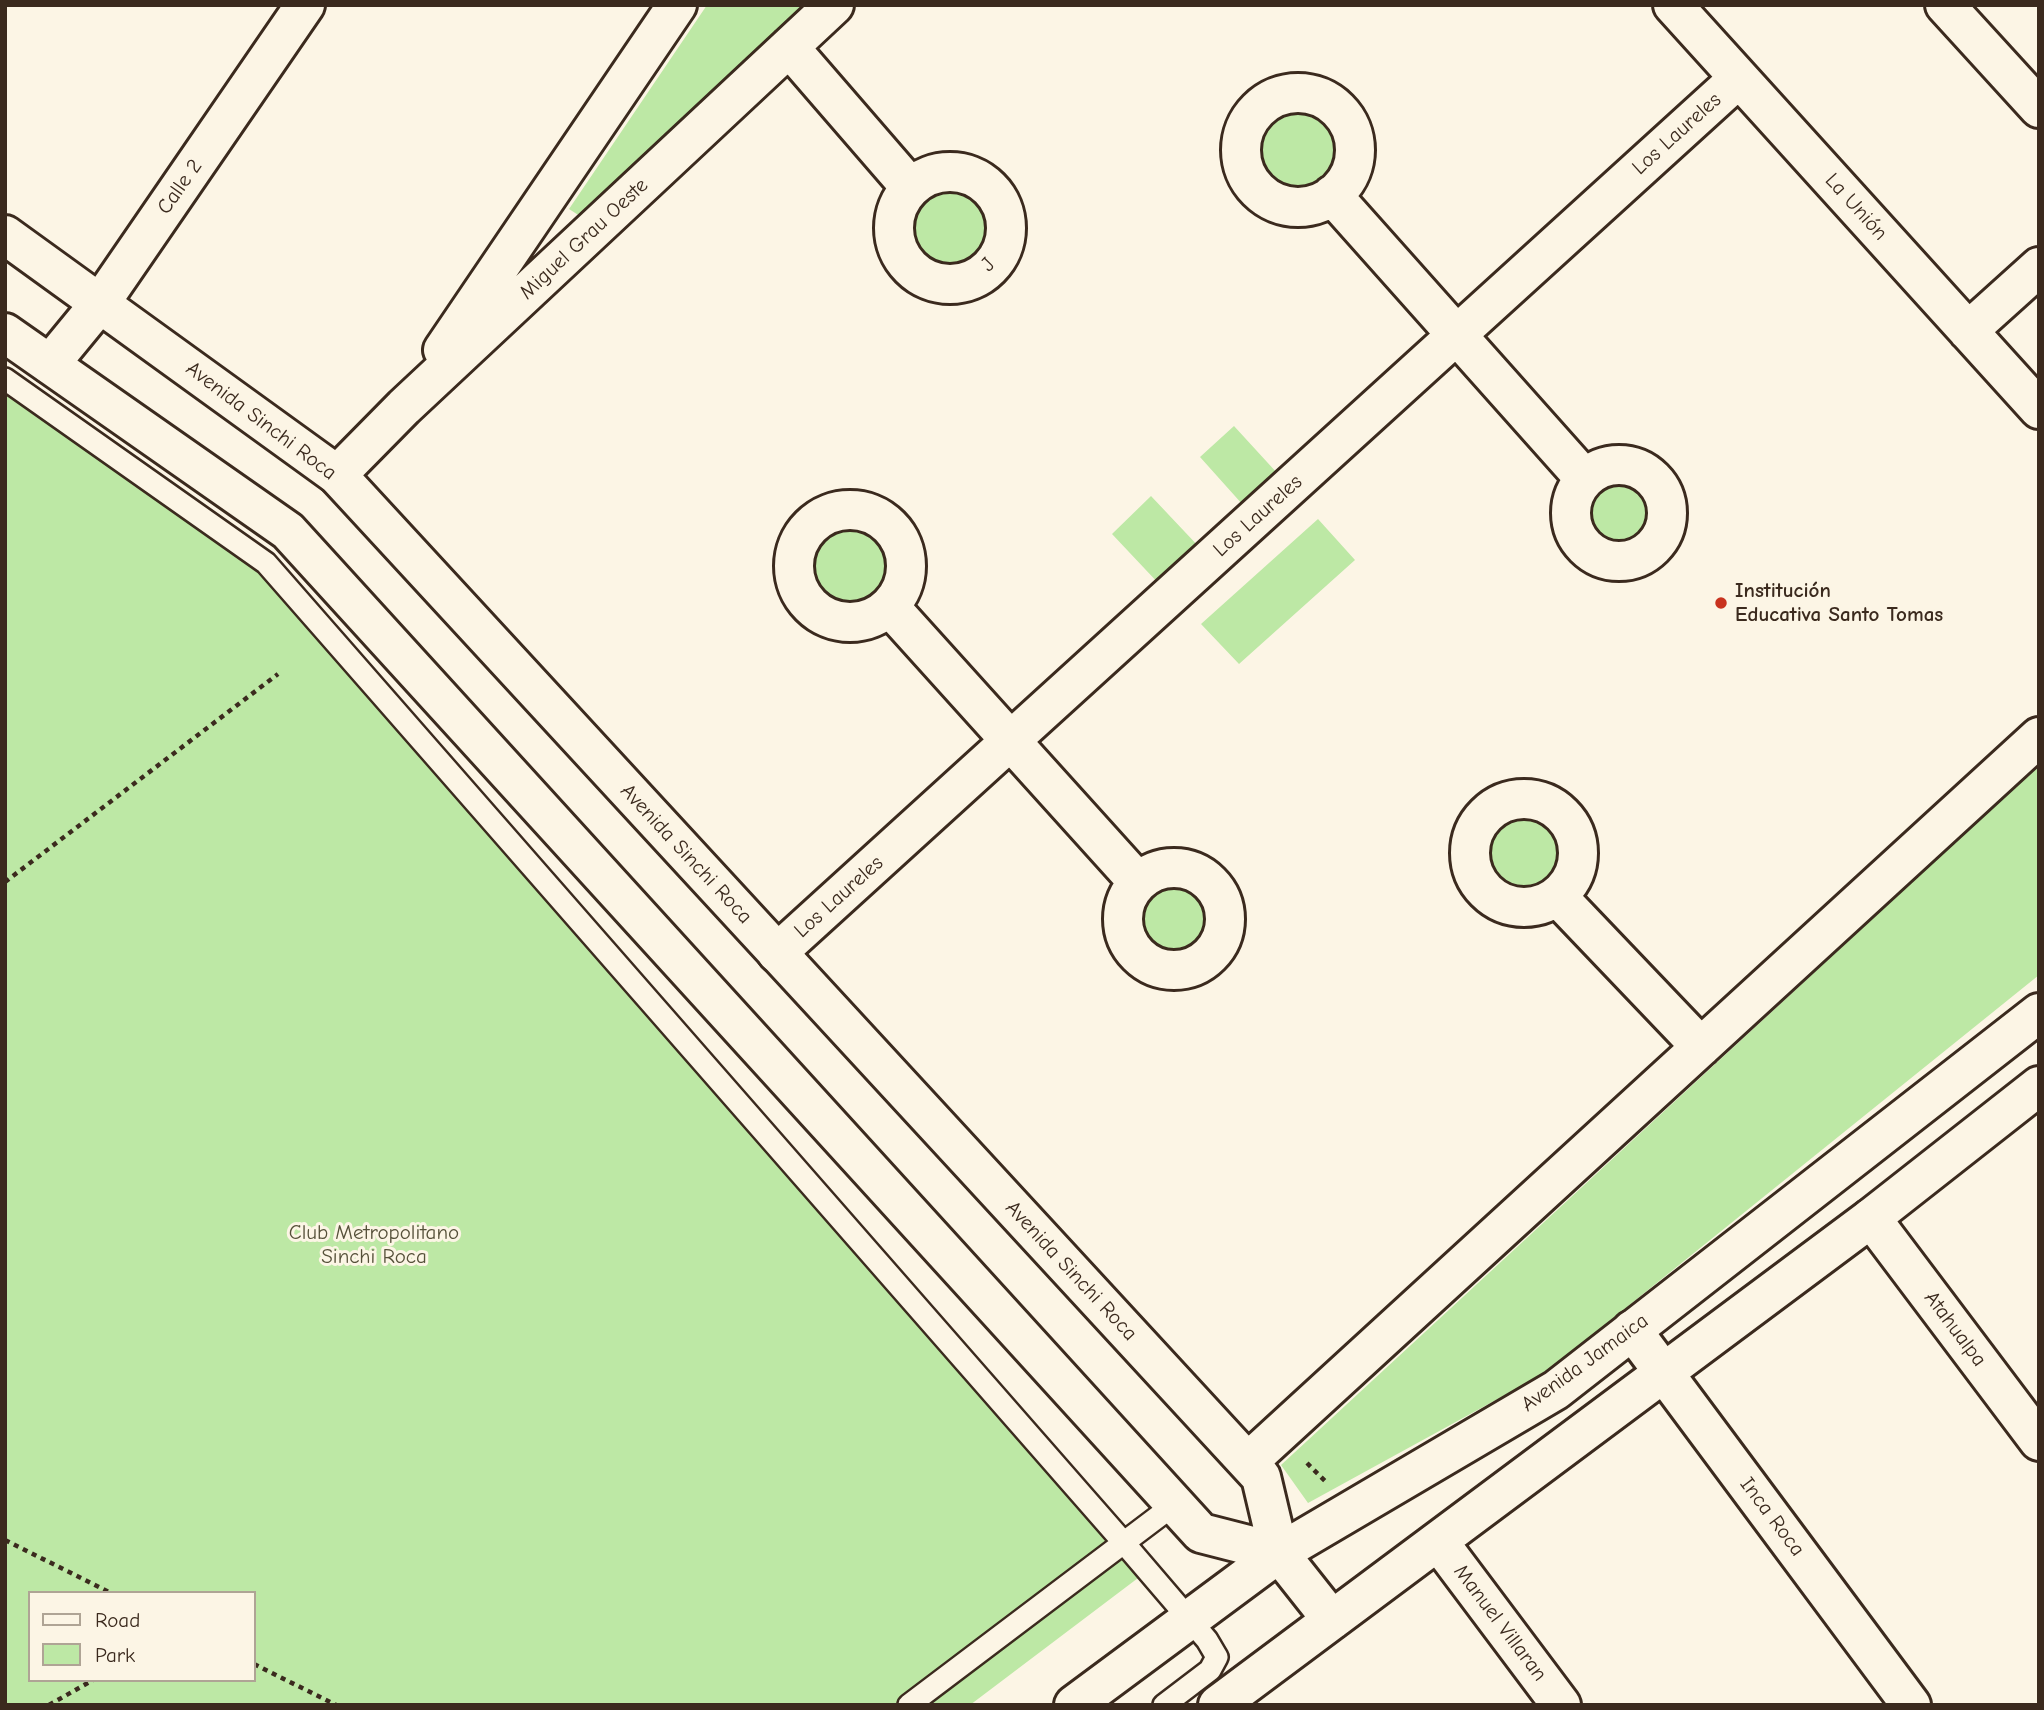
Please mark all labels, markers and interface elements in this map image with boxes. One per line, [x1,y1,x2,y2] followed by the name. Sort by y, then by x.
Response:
[1627,88,1727,180] street label: Los Laureles
[152,155,208,219] street label: Calle 2
[1819,168,1893,246] street label: La Unión
[514,173,654,305] street label: Miguel Grau Oeste
[976,253,1000,277] street label: J
[181,356,341,486] street label: Avenida Sinchi Roca
[1208,470,1308,562] street label: Los Laureles
[1735,578,1943,628] place label: Institución Educativa Santo Tomas
[1713,595,1729,611] marker: Institución Educativa Santo Tomas
[615,779,757,929] street label: Avenida Sinchi Roca
[789,851,889,943] street label: Los Laureles
[1000,1196,1142,1346] street label: Avenida Sinchi Roca
[289,1220,459,1270] park label: Club Metropolitano Sinchi Roca
[1919,1286,1991,1372] street label: Atahualpa
[1517,1308,1653,1418] street label: Avenida Jamaica
[1734,1473,1810,1561] street label: Inca Roca
[1448,1560,1552,1686] street label: Manuel Villaran
[28,1591,256,1682] legend
[95,1608,140,1632] text: Road
[95,1643,135,1667] text: Park

